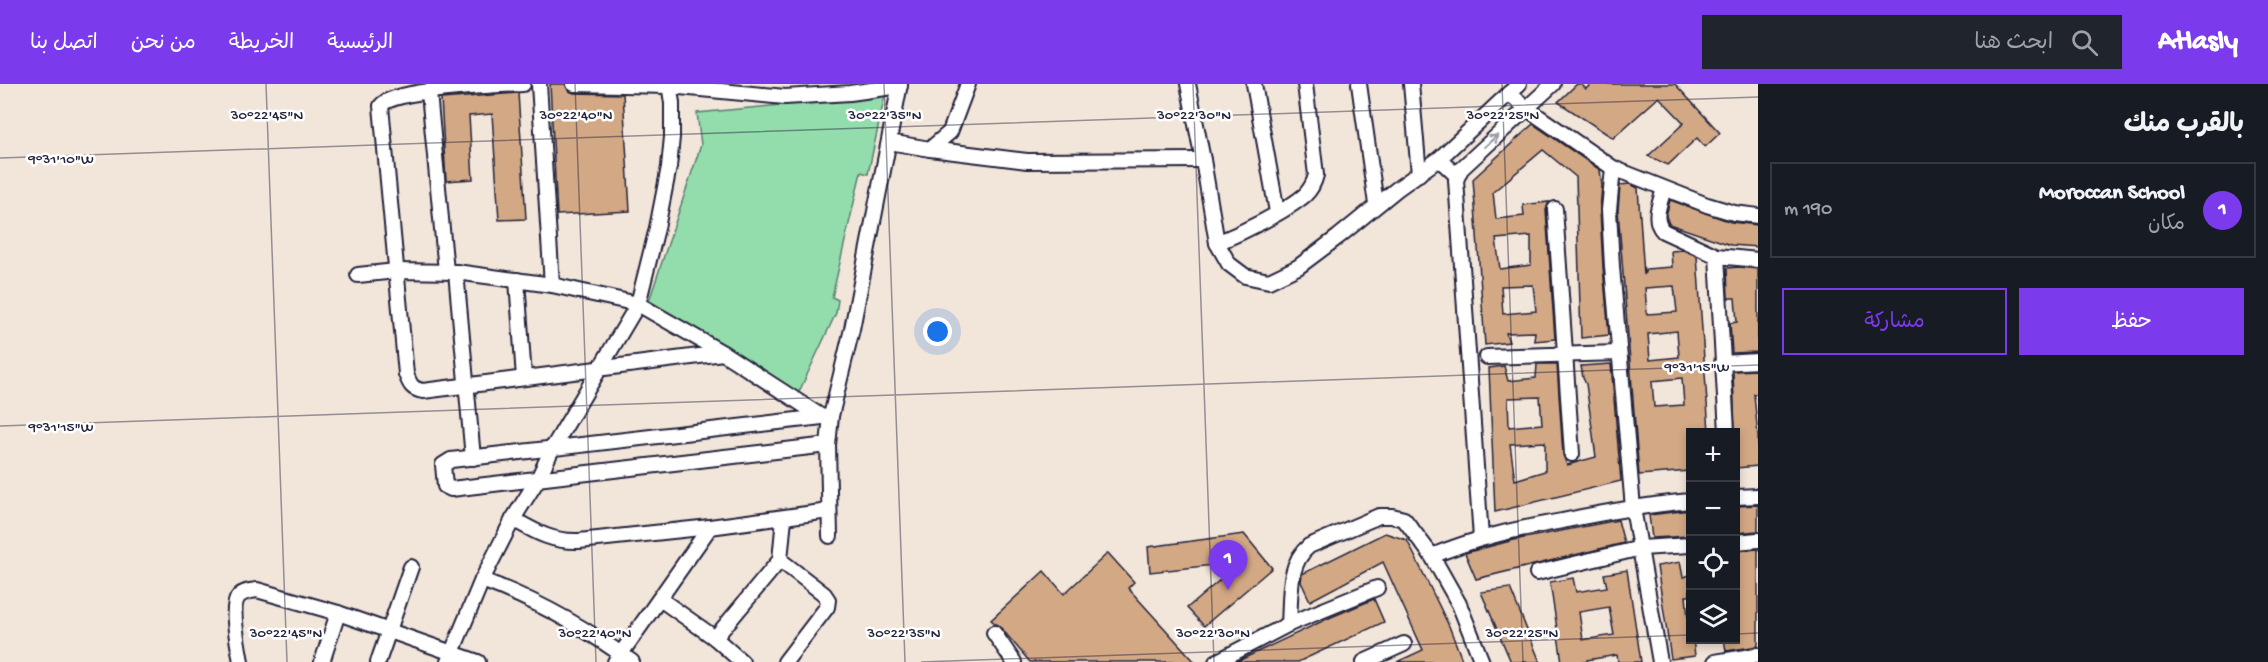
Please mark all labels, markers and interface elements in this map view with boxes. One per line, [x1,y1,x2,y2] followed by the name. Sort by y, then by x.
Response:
[1702,15,2122,69] search box
[2068,26,2101,59] icon: search
[2158,26,2238,59] text: Atlasly
[1974,31,2053,57] text: ابحث هنا
[30,32,98,57] text: اتصل بنا
[131,32,196,57] text: من نحن
[229,32,294,57] text: الخريطة
[327,32,393,57] text: الرئيسية
[230,107,303,125] text: 30°22'45"N
[538,107,613,125] text: 30°22'40"N
[847,107,922,125] text: 30°22'35"N
[1156,107,1231,125] text: 30°22'30"N
[1466,107,1540,125] text: 30°22'25"N
[2124,111,2244,142] text: بالقرب منك
[1483,135,1498,149] one-way arrow
[27,151,94,169] text: 9°31'10"W
[2039,181,2185,207] text: Moroccan School
[1784,199,1832,222] text: 190 m
[2218,199,2227,222] text: 1
[2148,214,2185,237] text: مكان
[1782,288,2007,355] button: مشاركة
[2019,288,2244,355] button: حفظ
[923,317,952,346] your location
[1664,359,1730,377] text: 9°31'15"W
[28,419,94,437] text: 9°31'15"W
[1686,428,1740,644] map controls
[1686,428,1740,482] button: +
[1686,482,1740,536] button: −
[1686,536,1740,590] button: locate
[1208,540,1248,590] pin: 1
[1686,590,1740,644] button: layers
[249,625,322,643] text: 30°22'45"N
[557,625,632,643] text: 30°22'40"N
[866,625,941,643] text: 30°22'35"N
[1175,625,1250,643] text: 30°22'30"N
[1485,625,1559,643] text: 30°22'25"N

